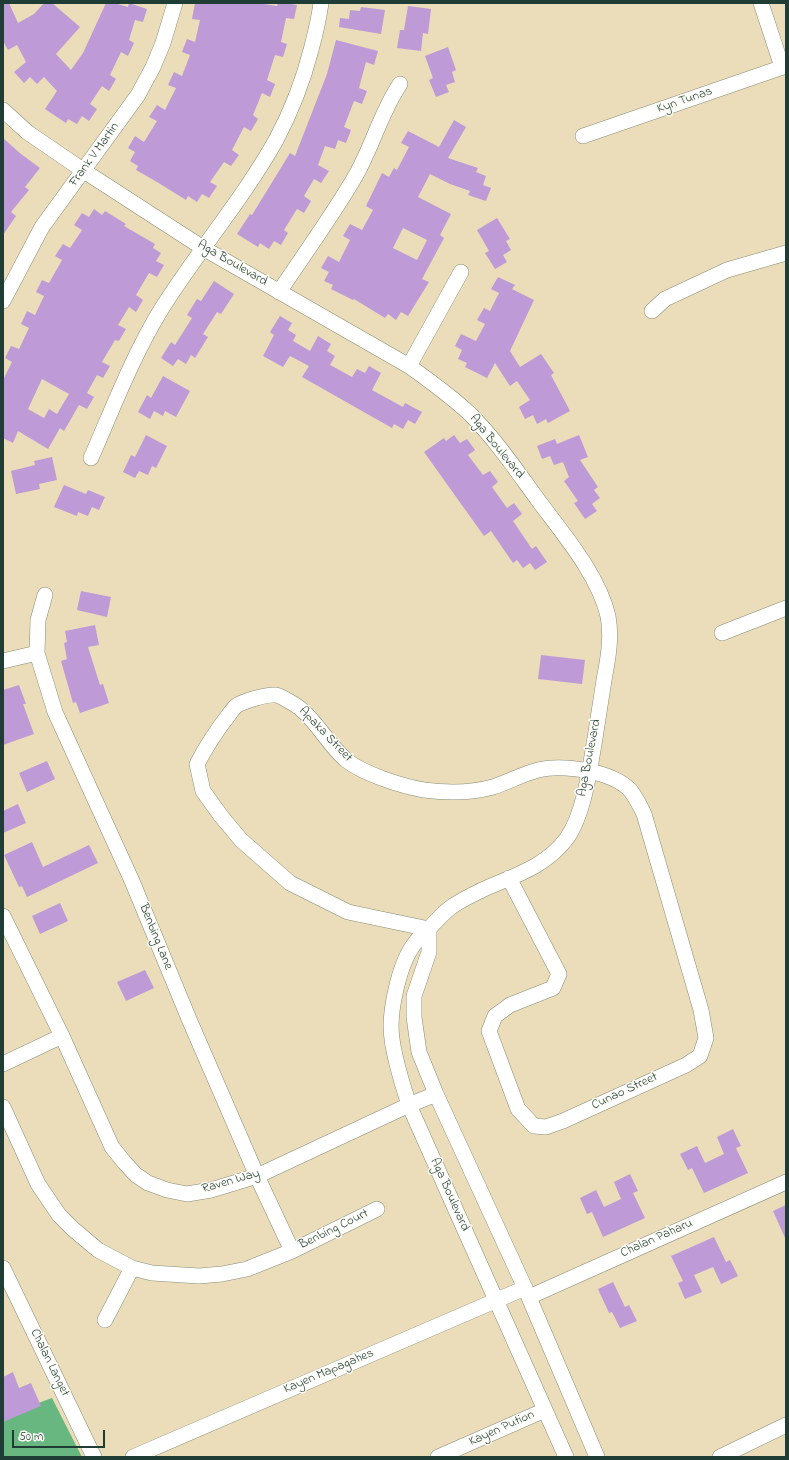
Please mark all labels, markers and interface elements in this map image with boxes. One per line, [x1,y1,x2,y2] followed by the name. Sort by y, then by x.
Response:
[655,84,715,118] street label: Kyn Tunas
[67,120,123,190] street label: Frank V Martin
[194,238,270,290] street label: Aga Boulevard
[465,412,527,482] street label: Aga Boulevard
[295,704,355,766] street label: Apaka Street
[575,718,605,798] street label: Aga Boulevard
[135,902,175,972] street label: Benbing Lane
[590,1070,660,1114] street label: Cunao Street
[426,1156,472,1234] street label: Aga Boulevard
[200,1166,262,1198] street label: Raven Way
[297,1206,371,1254] street label: Benbing Court
[618,1216,696,1262] street label: Chalan Paharu
[26,1327,72,1399] street label: Chalan Langet
[282,1346,376,1398] street label: Kayen Mapagahes
[467,1408,537,1450] street label: Kayen Pution
[14,1422,107,1448] scale bar
[19,1428,43,1446] text: 50 m

